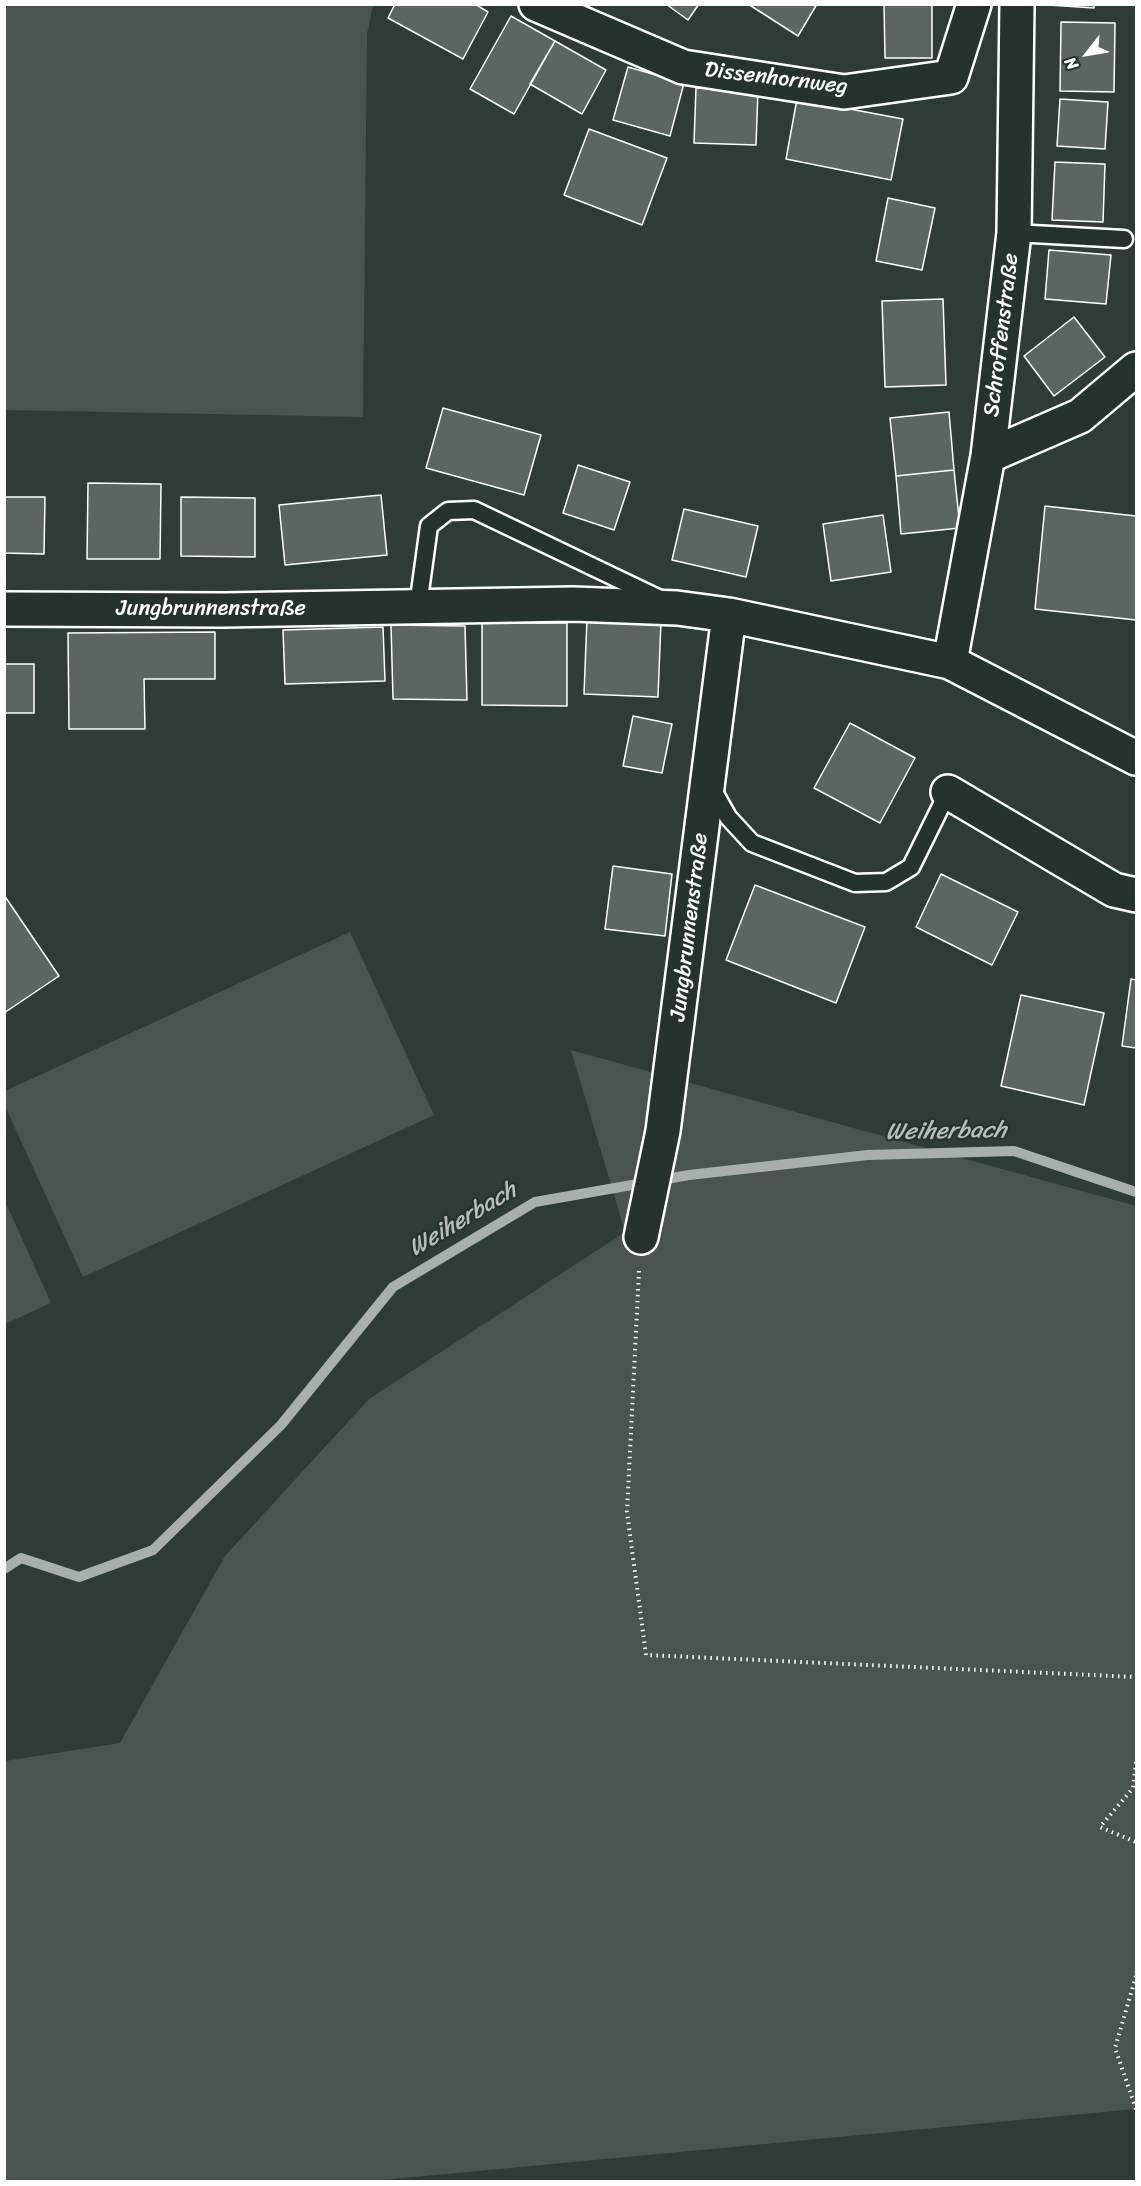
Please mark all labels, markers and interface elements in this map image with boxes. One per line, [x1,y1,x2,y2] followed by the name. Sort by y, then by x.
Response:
[1057,24,1117,84] north arrow
[1056,51,1086,76] text: N
[703,57,849,101] street label: Dissenhornweg
[979,252,1025,418] street label: Schroffenstraße
[116,596,306,622] street label: Jungbrunnenstraße
[665,831,715,1023] street label: Jungbrunnenstraße
[885,1117,1007,1147] water label: Weiherbach
[404,1177,522,1263] water label: Weiherbach

